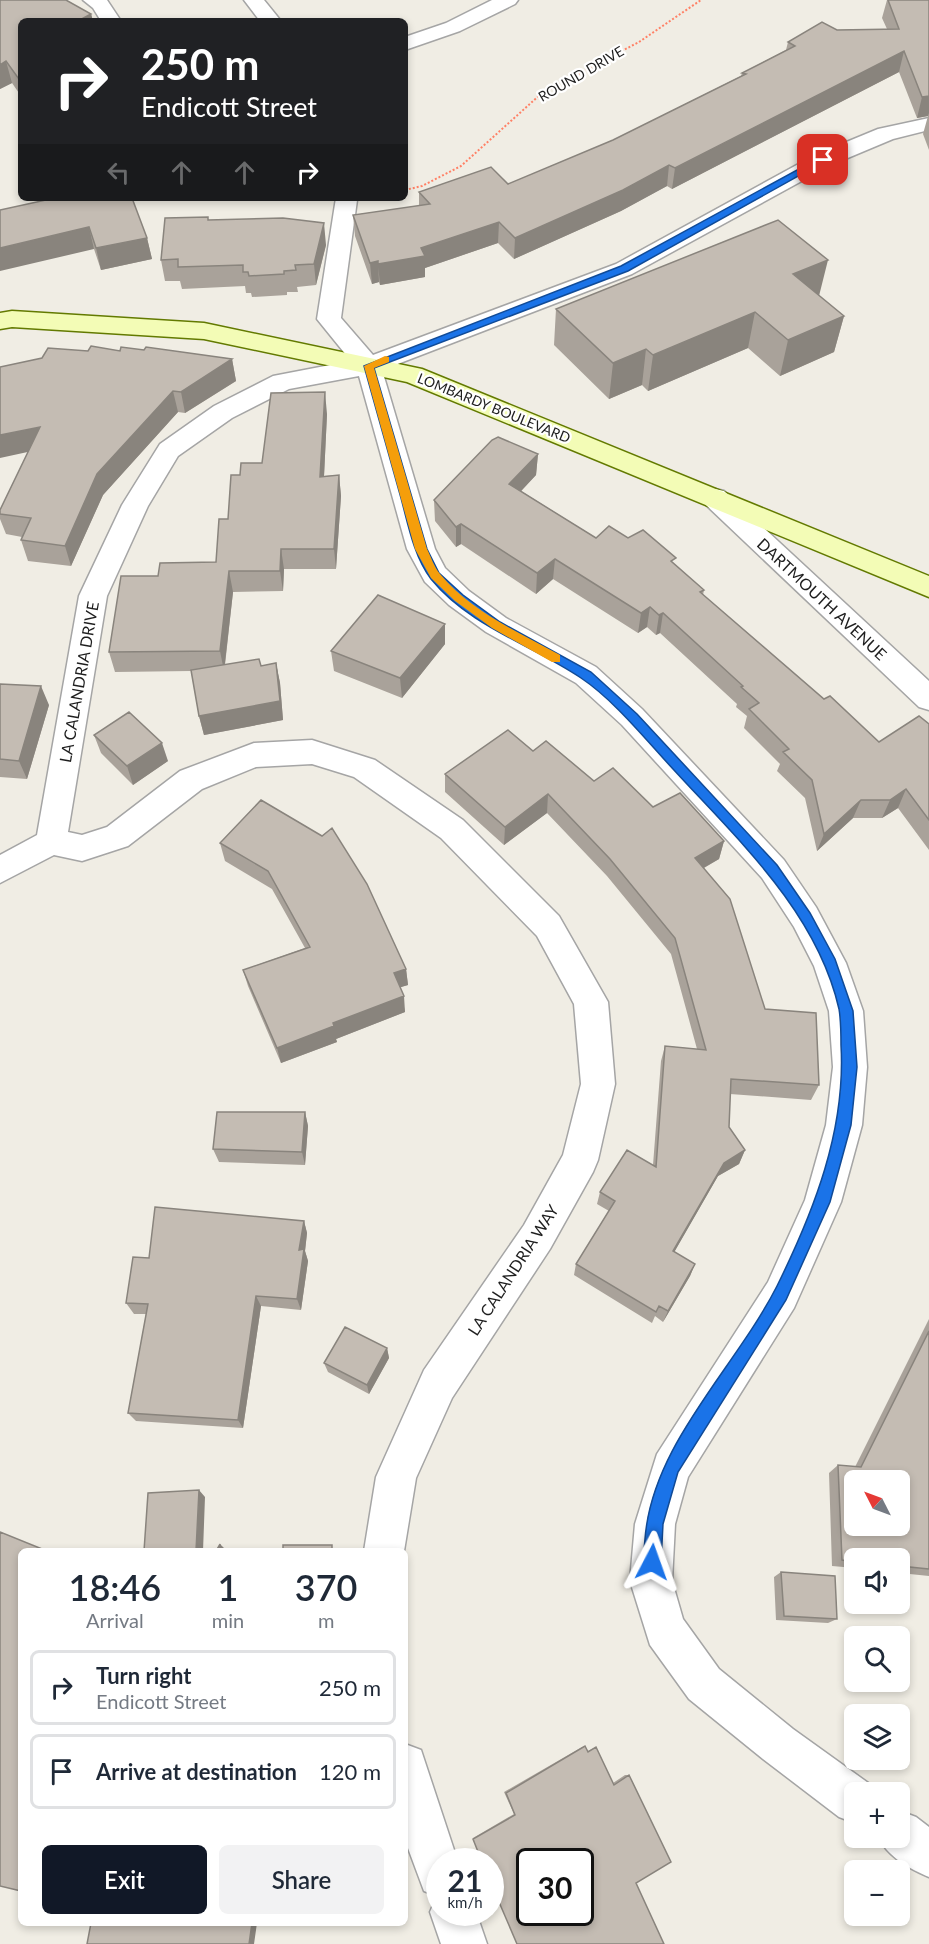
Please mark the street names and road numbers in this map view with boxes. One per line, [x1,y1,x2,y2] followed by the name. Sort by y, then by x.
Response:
[535,42,627,105] street label: ROUND DRIVE
[415,369,573,446] street label: LOMBARDY BOULEVARD
[754,534,891,663] street label: DARTMOUTH AVENUE
[55,600,102,764] street label: LA CALANDRIA DRIVE
[463,1201,562,1339] street label: LA CALANDRIA WAY

